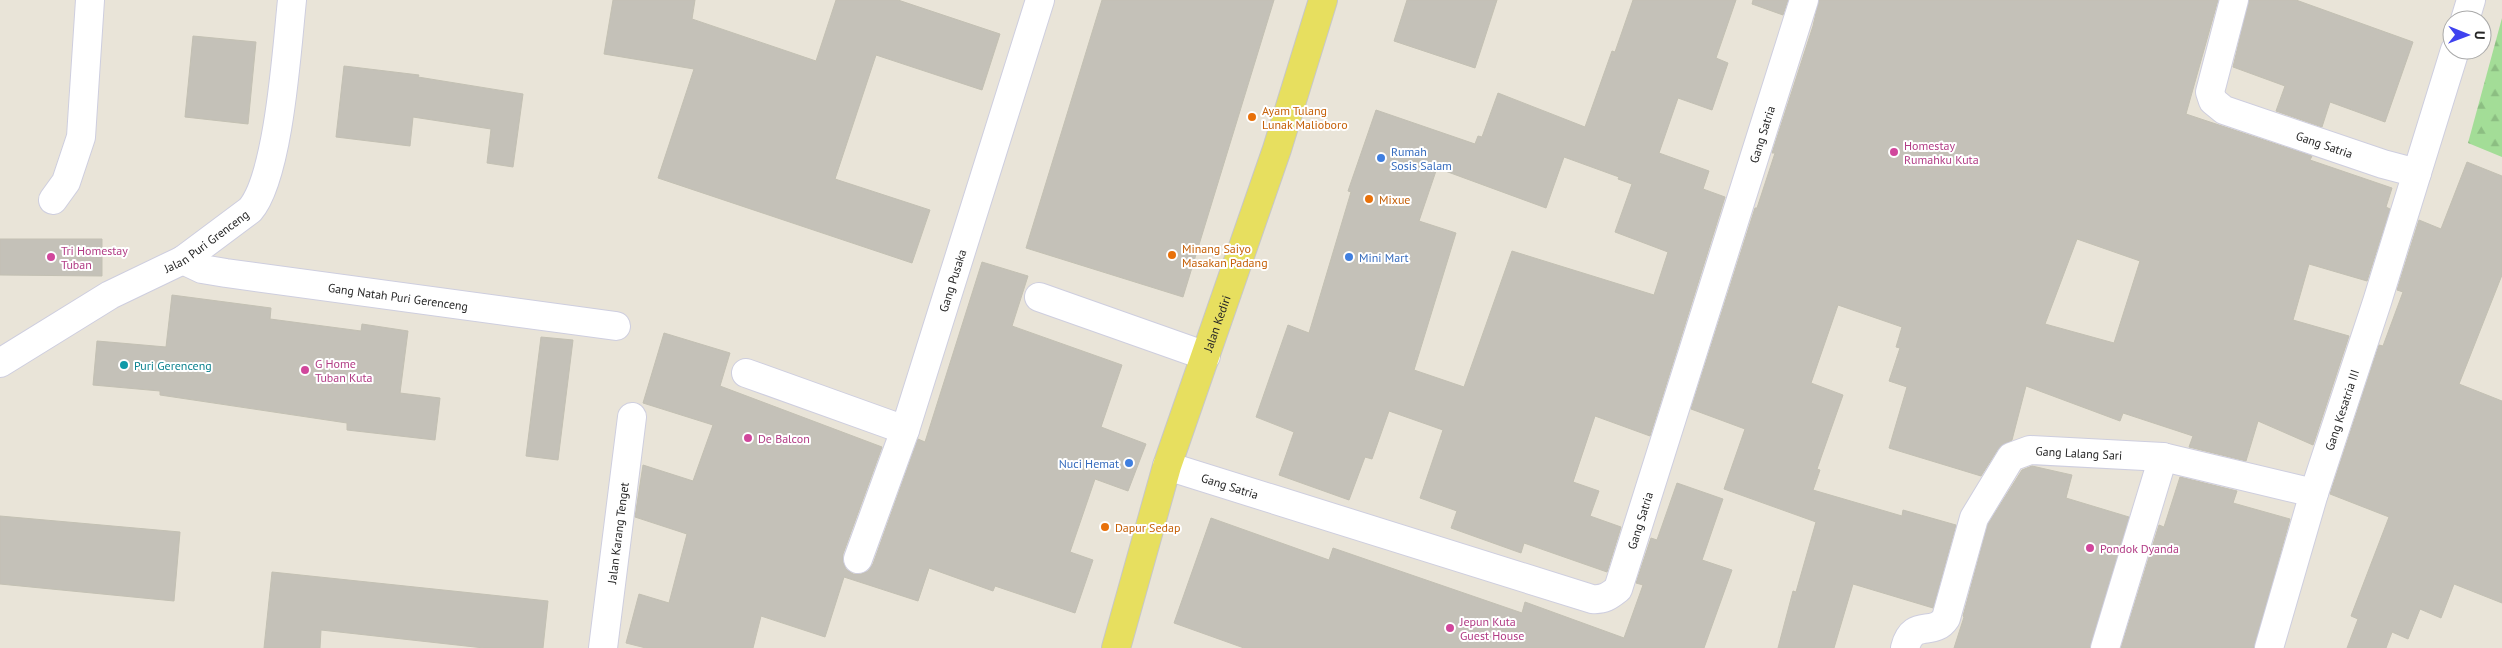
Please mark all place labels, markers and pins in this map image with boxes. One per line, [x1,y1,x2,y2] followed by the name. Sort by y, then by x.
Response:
[1262,103,1348,132] place label: Ayam Tulang Lunak Malioboro
[1246,111,1258,123] marker: Ayam Tulang Lunak Malioboro
[1904,138,1979,167] place label: Homestay Rumahku Kuta
[1391,144,1452,173] place label: Rumah Sosis Salam
[1888,146,1900,158] marker: Homestay Rumahku Kuta
[1375,152,1387,164] marker: Rumah Sosis Salam
[1379,192,1410,207] place label: Mixue
[1363,193,1375,205] marker: Mixue
[1182,241,1268,270] place label: Minang Saiyo Masakan Padang
[61,243,128,272] place label: Tri Homestay Tuban
[1166,249,1178,261] marker: Minang Saiyo Masakan Padang
[1359,250,1409,265] place label: Mini Mart
[45,251,57,263] marker: Tri Homestay Tuban
[1343,251,1355,263] marker: Mini Mart
[315,356,373,385] place label: G Home Tuban Kuta
[134,358,212,373] place label: Puri Gerenceng
[118,359,130,371] marker: Puri Gerenceng
[299,364,311,376] marker: G Home Tuban Kuta
[758,431,810,446] place label: De Balcon
[742,432,754,444] marker: De Balcon
[1059,456,1119,471] place label: Nuci Hemat
[1123,457,1135,469] marker: Nuci Hemat
[1115,520,1180,535] place label: Dapur Sedap
[1099,521,1111,533] marker: Dapur Sedap
[2100,541,2179,556] place label: Pondok Dyanda
[2084,542,2096,554] marker: Pondok Dyanda
[1459,614,1524,643] place label: Jepun Kuta Guest House
[1444,622,1456,634] marker: Jepun Kuta Guest House

